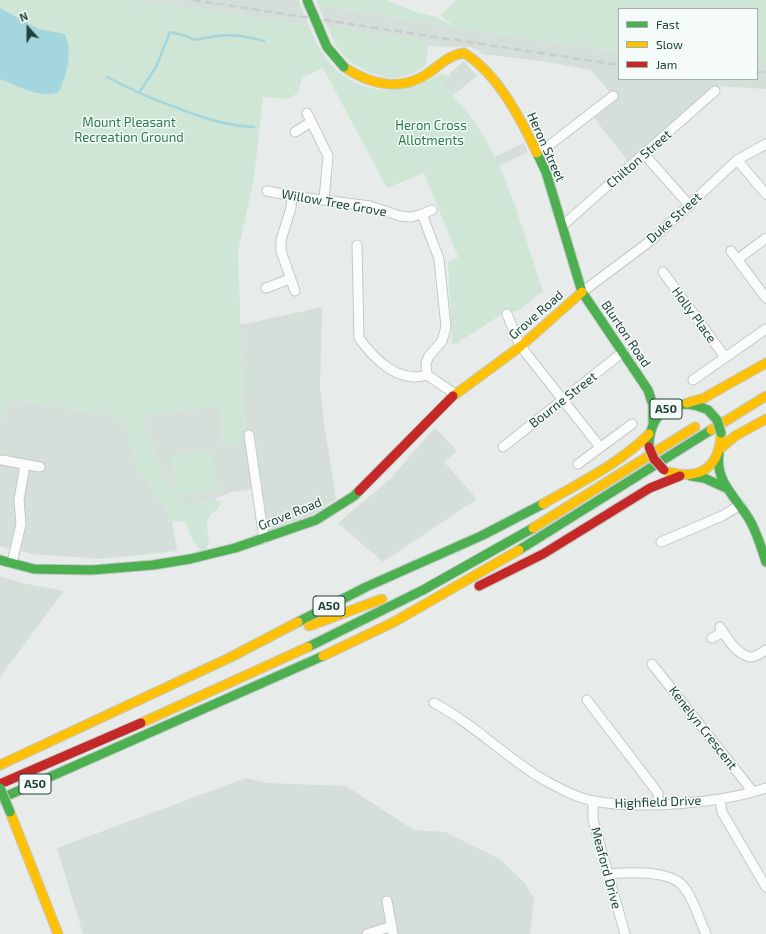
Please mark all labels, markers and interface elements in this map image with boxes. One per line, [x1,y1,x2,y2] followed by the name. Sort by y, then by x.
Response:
[8,8,48,48] north arrow
[618,8,758,80] legend
[17,9,30,24] text: N
[656,17,679,31] text: Fast
[656,37,683,51] text: Slow
[656,57,677,71] text: Jam
[524,110,568,184] street label: Heron Street
[74,115,184,146] park label: Mount Pleasant Recreation Ground
[395,118,467,149] park label: Heron Cross Allotments
[603,127,675,191] street label: Chilton Street
[280,186,388,220] street label: Willow Tree Grove
[643,189,705,247] street label: Duke Street
[669,284,719,346] street label: Holly Place
[506,287,566,343] street label: Grove Road
[598,298,654,370] street label: Blurton Road
[526,369,600,431] street label: Bourne Street
[650,399,682,419] road number: A50
[256,494,324,534] street label: Grove Road
[313,596,345,616] road number: A50
[666,683,740,773] street label: Kenelyn Crescent
[19,774,51,794] road number: A50
[614,793,702,811] street label: Highfield Drive
[588,825,624,911] street label: Meaford Drive

